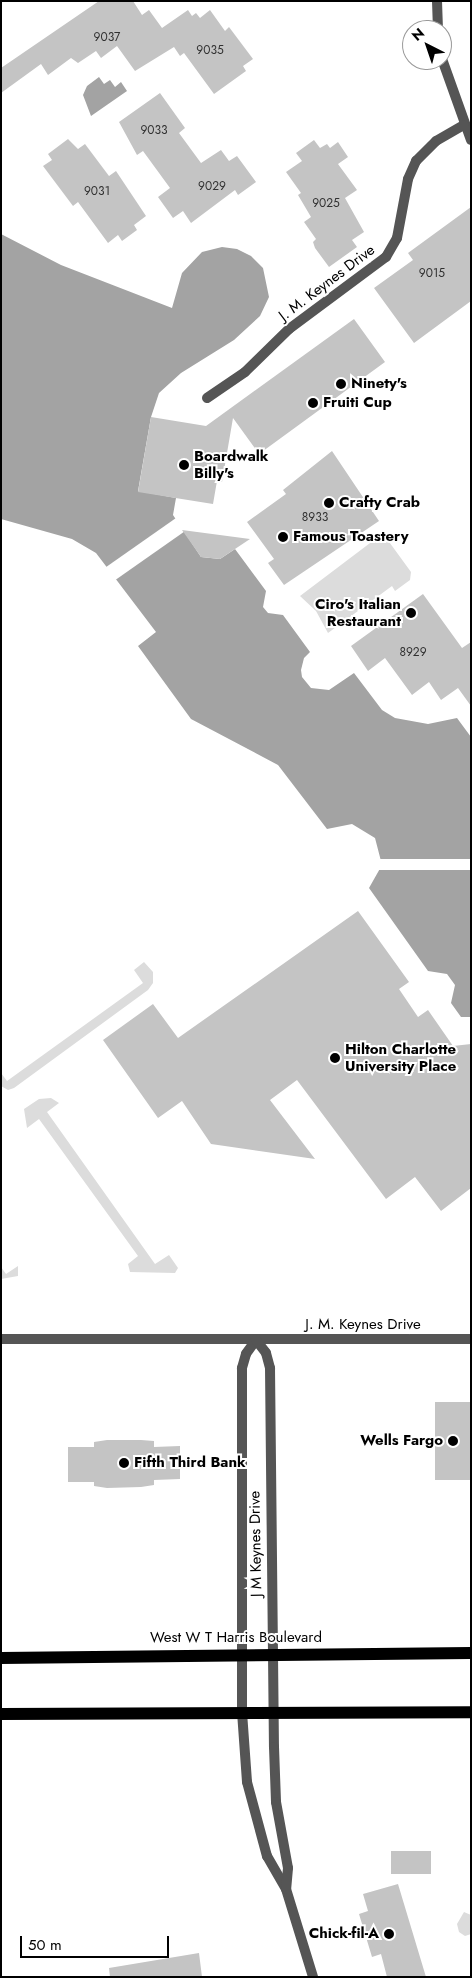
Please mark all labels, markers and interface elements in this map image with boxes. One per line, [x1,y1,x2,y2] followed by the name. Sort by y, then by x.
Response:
[402,20,452,70] north arrow
[407,23,429,46] text: N
[94,31,120,45] house number: 9037
[196,44,224,58] house number: 9035
[140,124,168,138] house number: 9033
[198,180,226,194] house number: 9029
[84,185,110,199] house number: 9031
[312,197,340,211] house number: 9025
[276,241,378,325] street label: J. M. Keynes Drive
[419,267,445,281] house number: 9015
[351,375,407,393] place label: Ninety's
[335,378,347,390] marker: Ninety's
[323,394,392,412] place label: Fruiti Cup
[307,397,319,409] marker: Fruiti Cup
[194,447,269,482] place label: Boardwalk Billy's
[178,459,190,471] marker: Boardwalk Billy's
[339,494,420,512] place label: Crafty Crab
[323,497,335,509] marker: Crafty Crab
[302,511,328,525] house number: 8933
[293,528,409,546] place label: Famous Toastery
[277,531,289,543] marker: Famous Toastery
[315,595,401,630] place label: Ciro's Italian Restaurant
[405,607,417,619] marker: Ciro's Italian Restaurant
[399,646,427,660] house number: 8929
[345,1040,456,1075] place label: Hilton Charlotte University Place
[329,1052,341,1064] marker: Hilton Charlotte University Place
[305,1316,421,1334] street label: J. M. Keynes Drive
[360,1432,443,1450] place label: Wells Fargo
[447,1435,459,1447] marker: Wells Fargo
[134,1454,246,1472] place label: Fifth Third Bank
[118,1457,130,1469] marker: Fifth Third Bank
[246,1491,266,1597] street label: J M Keynes Drive
[150,1629,322,1647] street label: West W T Harris Boulevard
[309,1925,379,1943] place label: Chick-fil-A
[22,1926,171,1958] scale bar
[383,1928,395,1940] marker: Chick-fil-A
[28,1934,62,1956] text: 50 m

